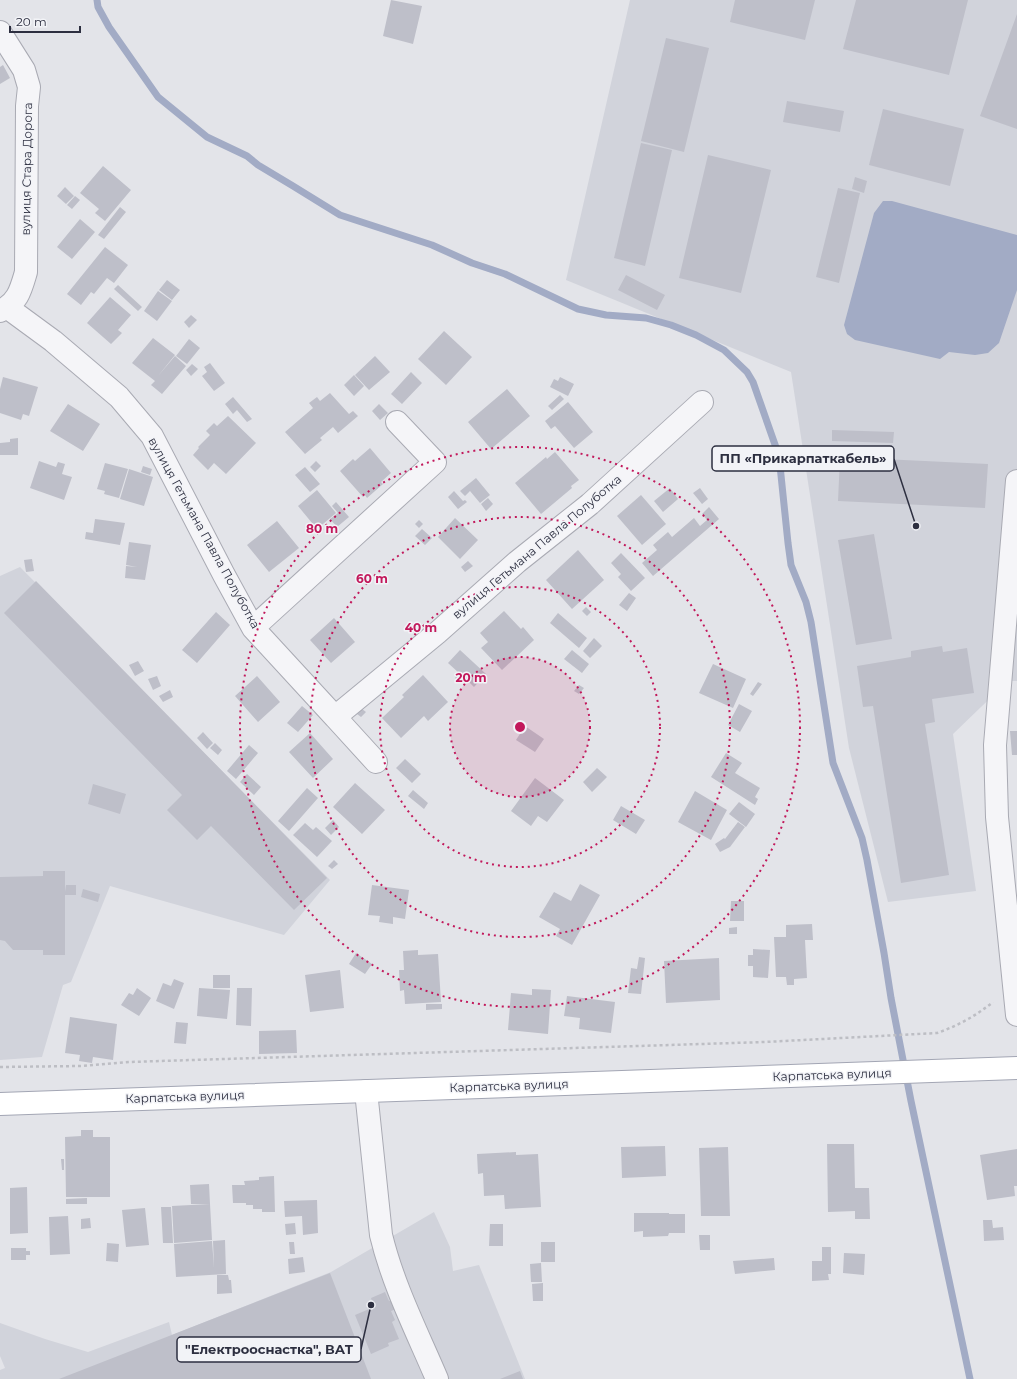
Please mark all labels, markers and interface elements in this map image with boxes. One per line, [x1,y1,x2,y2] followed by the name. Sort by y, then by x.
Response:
[10,8,80,34] scale bar
[16,14,47,29] text: 20 m
[18,102,35,236] street label: вулиця Стара Дорога
[145,435,263,631] street label: вулиця Гетьмана Павла Полуботка
[712,446,894,471] callout: ПП «Прикарпаткабель»
[720,450,886,466] text: ПП «Прикарпаткабель»
[449,471,624,622] street label: вулиця Гетьмана Павла Полуботка
[306,521,338,536] text: 80 m
[356,571,388,586] text: 60 m
[405,620,437,635] text: 40 m
[455,670,487,685] text: 20 m
[513,720,527,734] centre of rings
[772,1065,892,1084] street label: Карпатська вулиця
[449,1076,569,1095] street label: Карпатська вулиця
[125,1087,245,1106] street label: Карпатська вулиця
[177,1337,361,1362] callout: "Електрооснастка", ВАТ
[185,1341,354,1357] text: "Електрооснастка", ВАТ

